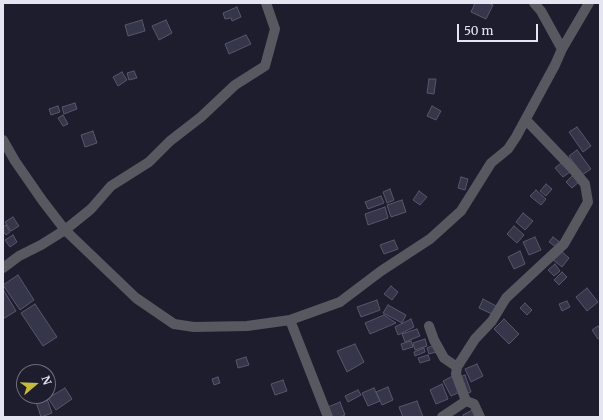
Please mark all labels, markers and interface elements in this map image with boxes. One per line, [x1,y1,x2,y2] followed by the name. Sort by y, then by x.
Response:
[459,16,540,42] scale bar
[464,23,493,38] text: 50 m
[16,364,56,404] north arrow
[38,374,54,387] text: N

